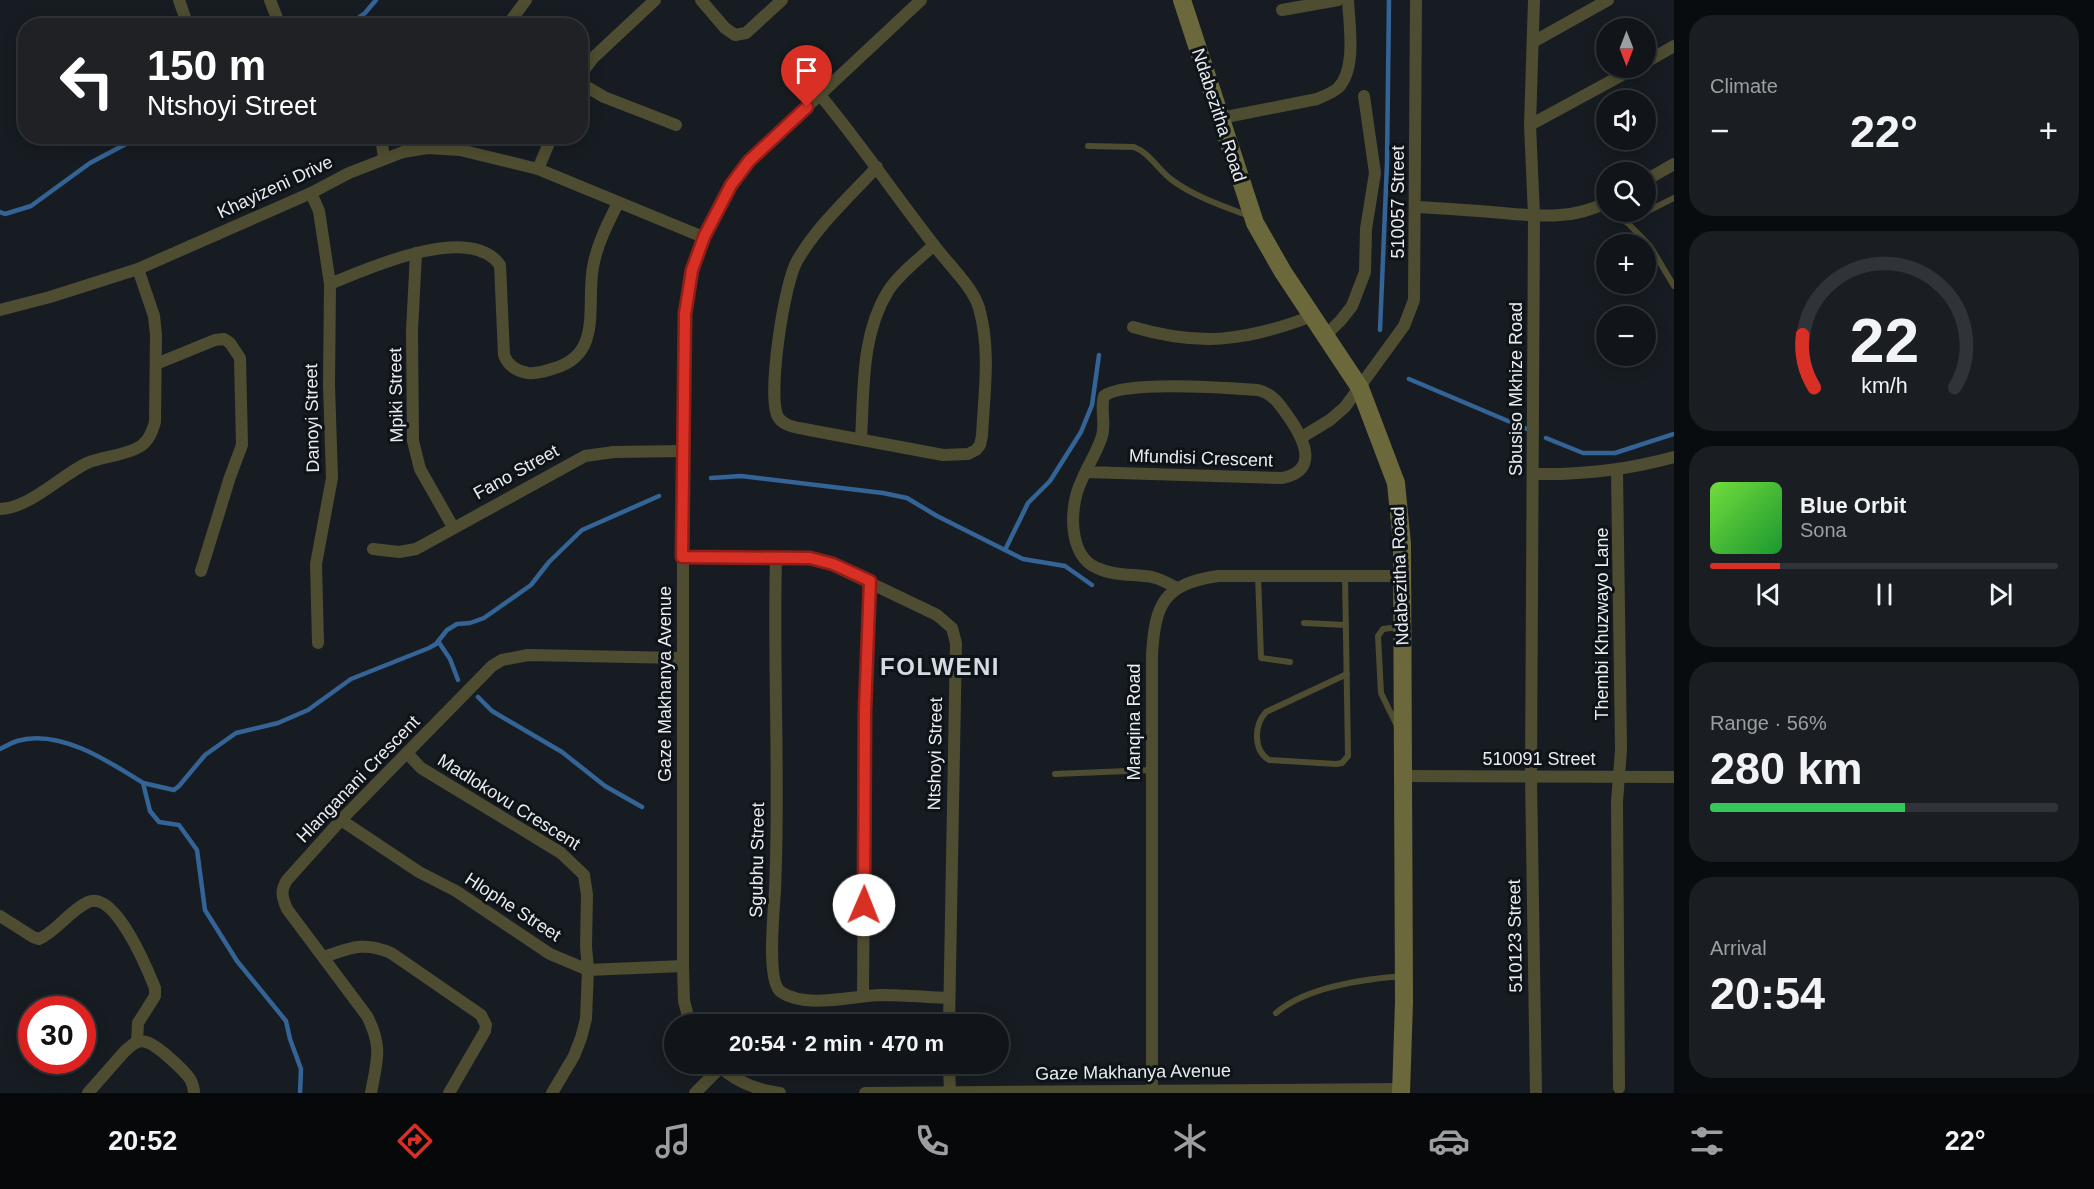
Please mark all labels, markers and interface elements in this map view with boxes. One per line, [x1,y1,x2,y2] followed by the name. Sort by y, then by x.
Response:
[1596,18,1656,78] north arrow
[1596,18,1656,366] map controls
[48,42,126,120] icon: left
[147,42,266,89] text: 150 m
[781,45,832,107] pin
[1188,46,1250,184] street label: Ndabezitha Road
[790,54,823,87] icon: arrive
[1710,75,1778,97] text: Climate
[1596,90,1656,150] button: sound
[147,91,317,121] text: Ntshoyi Street
[1850,106,1918,157] text: 22°
[1710,112,1729,149] text: −
[2039,112,2058,149] text: +
[1388,145,1408,259] street label: 510057 Street
[214,152,336,222] street label: Khayizeni Drive
[1596,162,1656,222] button: search
[1596,234,1656,294] button: +
[1506,302,1526,476] street label: Sbusiso Mkhize Road
[1596,306,1656,366] button: −
[1849,306,1919,375] text: 22
[385,347,407,443] street label: Mpiki Street
[301,363,323,473] street label: Danoyi Street
[1861,374,1907,398] text: km/h
[470,440,562,504] street label: Fano Street
[1129,445,1273,471] street label: Mfundisi Crescent
[1800,493,1906,518] text: Blue Orbit
[1388,506,1412,646] street label: Ndabezitha Road
[1800,519,1847,541] text: Sona
[1592,527,1612,721] street label: Thembi Khuzwayo Lane
[1752,578,1785,611] icon: previous
[1868,578,1901,611] icon: pause
[1984,578,2017,611] icon: next
[655,586,675,782] street label: Gaze Makhanya Avenue
[880,653,1000,680] district label: FOLWENI
[1124,663,1144,781] street label: Manqina Road
[924,697,946,811] street label: Ntshoyi Street
[292,712,424,846] street label: Hlanganani Crescent
[1710,712,1827,734] text: Range · 56%
[1710,743,1863,794] text: 280 km
[1482,749,1596,769] street label: 510091 Street
[434,750,584,854] street label: Madlokovu Crescent
[746,802,768,918] street label: Sgubhu Street
[461,869,565,945] street label: Hlophe Street
[832,873,896,937] position arrow
[1504,879,1526,993] street label: 510123 Street
[1710,937,1767,959] text: Arrival
[1710,968,1825,1019] text: 20:54
[18,996,96,1074] speed limit sign: 30
[729,1031,944,1056] text: 20:54 · 2 min · 470 m
[1035,1060,1231,1084] street label: Gaze Makhanya Avenue
[394,1120,436,1162] icon: directions
[652,1120,694,1162] icon: music
[911,1120,953,1162] icon: phone
[1169,1120,1211,1162] icon: climate
[1428,1120,1470,1162] icon: car
[1686,1120,1728,1162] icon: filters
[108,1126,177,1156] text: 20:52
[1945,1126,1986,1156] text: 22°

